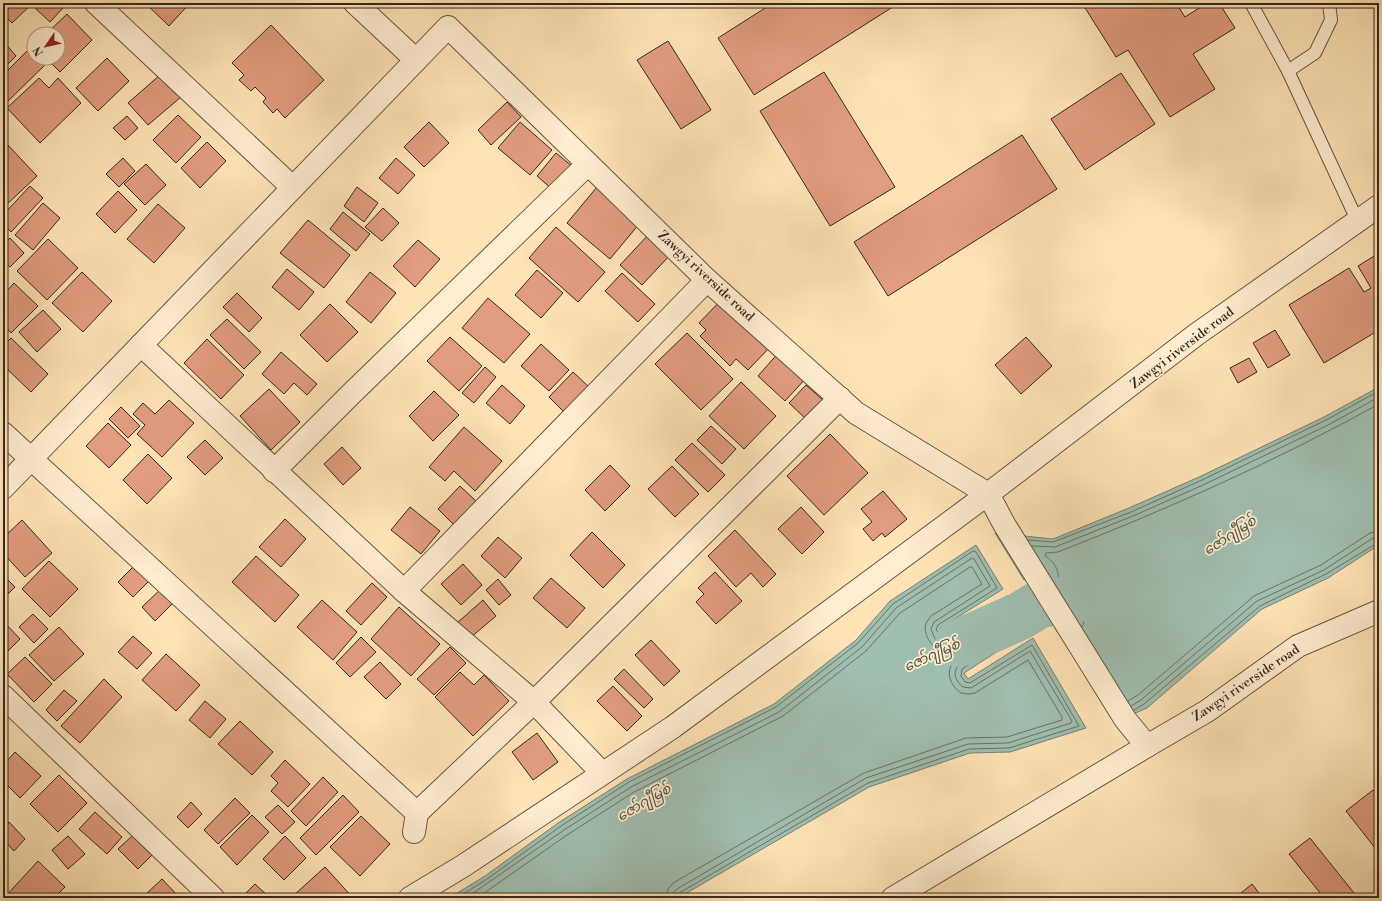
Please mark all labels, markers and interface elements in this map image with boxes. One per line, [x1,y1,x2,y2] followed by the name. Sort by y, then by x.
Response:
[26,26,66,66] north arrow
[30,43,47,59] text: N
[655,227,758,325] street label: Zawgyi riverside road
[1127,303,1238,392] street label: Zawgyi riverside road
[1199,510,1262,561] water label: ဇော်ဂျီမြစ်
[900,633,965,678] water label: ဇော်ဂျီမြစ်
[1189,641,1303,725] street label: Zawgyi riverside road
[613,778,677,827] water label: ဇော်ဂျီမြစ်

